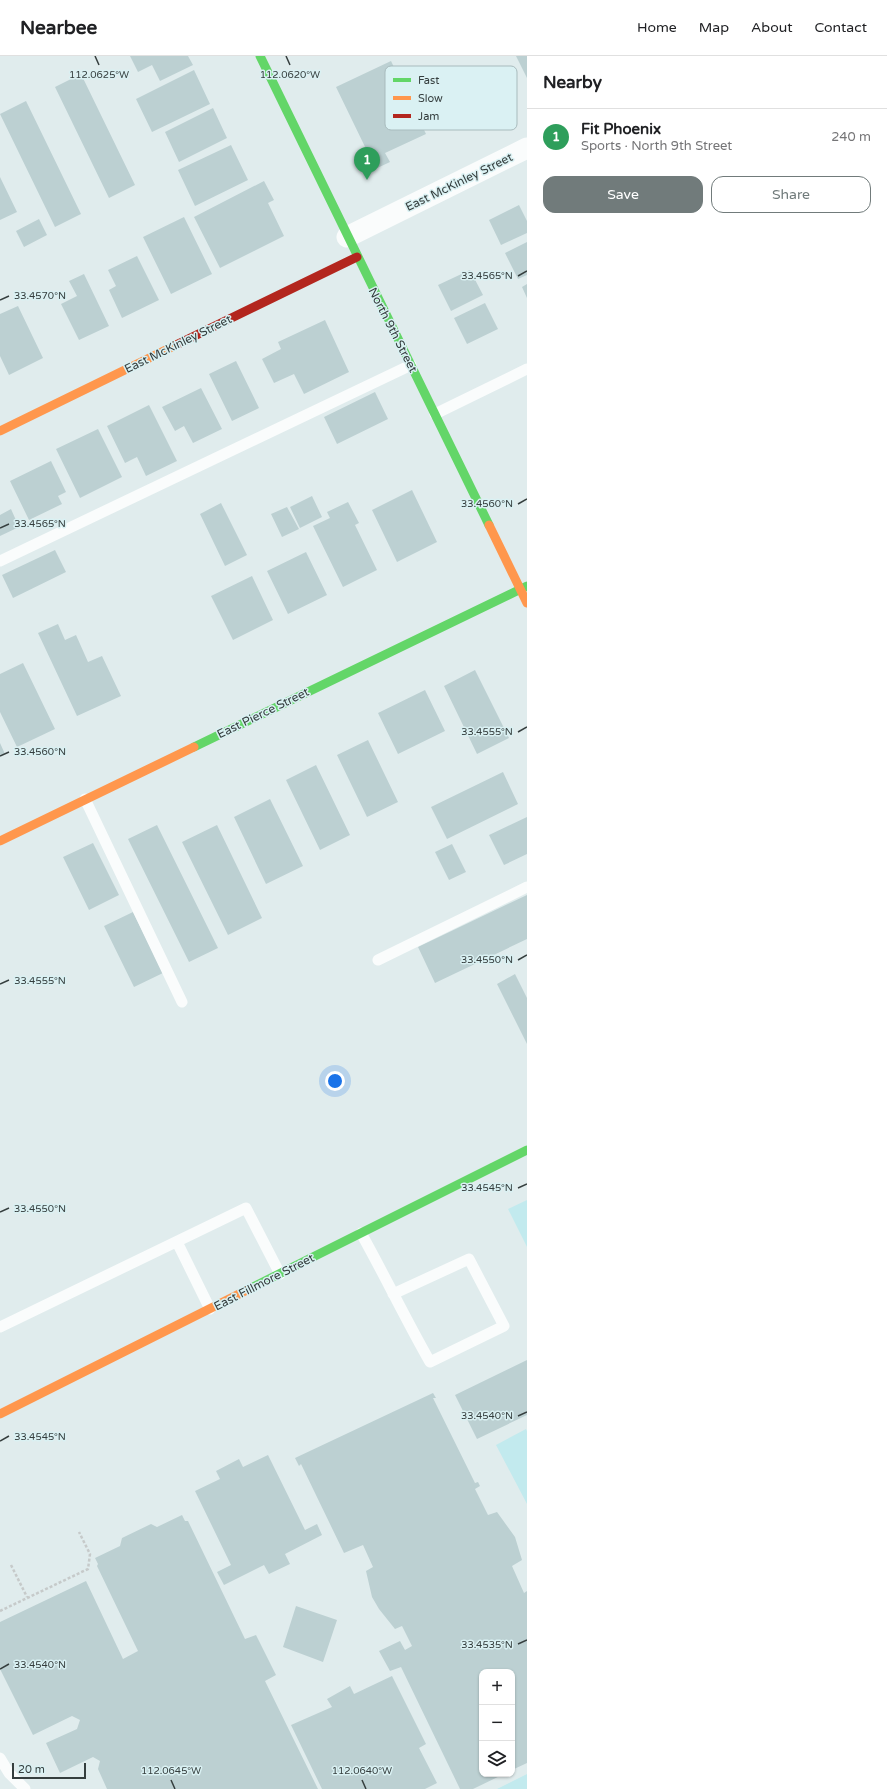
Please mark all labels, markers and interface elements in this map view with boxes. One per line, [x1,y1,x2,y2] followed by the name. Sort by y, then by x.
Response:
[20,17,97,39] text: Nearbee
[637,19,677,36] text: Home
[699,19,729,36] text: Map
[751,19,793,36] text: About
[815,19,867,36] text: Contact
[385,66,517,130] legend
[69,69,129,81] text: 112.0625°W
[260,69,320,81] text: 112.0620°W
[543,72,602,93] text: Nearby
[418,74,439,87] text: Fast
[418,92,443,105] text: Slow
[418,110,439,123] text: Jam
[581,120,661,138] text: Fit Phoenix
[552,129,560,145] text: 1
[831,129,871,145] text: 240 m
[581,138,732,154] text: Sports · North 9th Street
[354,147,380,180] pin: 1
[403,150,515,214] street label: East McKinley Street
[543,176,703,213] button: Save
[711,176,871,213] button: Share
[461,270,513,282] text: 33.4565°N
[366,285,421,375] street label: North 9th Street
[14,290,66,302] text: 33.4570°N
[122,312,234,376] street label: East McKinley Street
[461,498,513,510] text: 33.4560°N
[14,518,66,530] text: 33.4565°N
[215,685,312,741] street label: East Pierce Street
[461,726,513,738] text: 33.4555°N
[14,746,66,758] text: 33.4560°N
[461,954,513,966] text: 33.4550°N
[14,975,66,987] text: 33.4555°N
[325,1071,345,1091] your location
[461,1182,513,1194] text: 33.4545°N
[14,1203,66,1215] text: 33.4550°N
[211,1250,317,1313] street label: East Fillmore Street
[461,1410,513,1422] text: 33.4540°N
[14,1431,66,1443] text: 33.4545°N
[461,1639,513,1651] text: 33.4535°N
[14,1659,66,1671] text: 33.4540°N
[479,1669,515,1777] map controls
[479,1669,515,1705] button: +
[479,1705,515,1741] button: −
[479,1741,515,1777] button: layers
[12,1761,86,1780] scale bar
[18,1763,45,1776] text: 20 m
[141,1765,201,1777] text: 112.0645°W
[332,1765,392,1777] text: 112.0640°W

